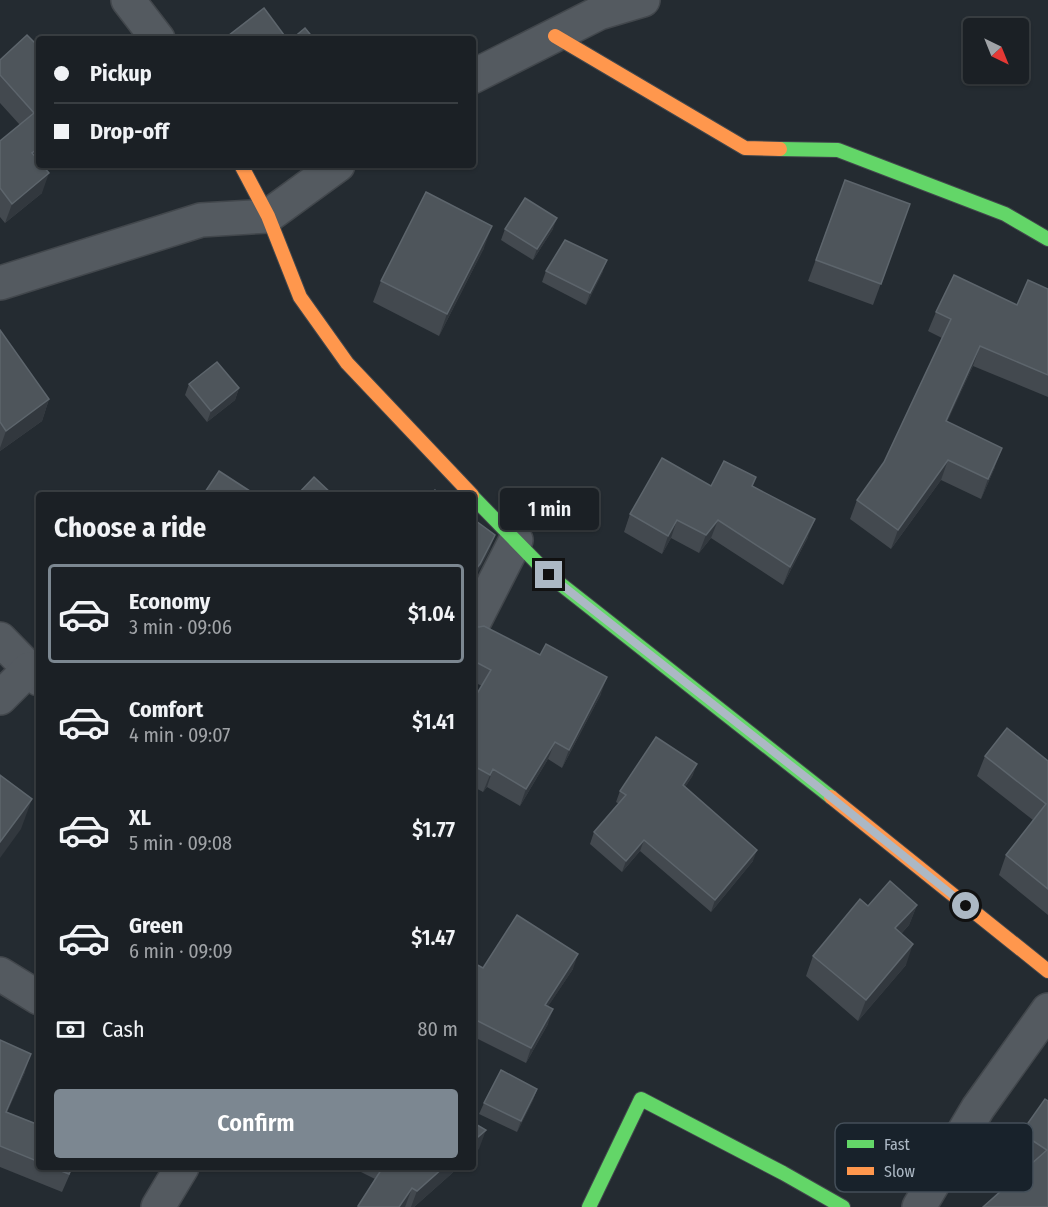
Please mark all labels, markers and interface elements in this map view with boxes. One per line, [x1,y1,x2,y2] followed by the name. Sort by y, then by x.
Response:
[963,18,1029,84] north arrow
[963,18,1029,84] map controls
[90,60,152,87] text: Pickup
[90,118,169,145] text: Drop-off
[500,488,598,530] callout: 1 min
[528,497,571,521] text: 1 min
[54,512,206,544] text: Choose a ride
[535,561,562,588] route end
[57,587,111,641] icon: car
[129,588,210,615] text: Economy
[408,600,455,627] text: $1.04
[129,615,232,639] text: 3 min · 09:06
[57,695,111,749] icon: car
[129,696,203,723] text: Comfort
[412,708,455,735] text: $1.41
[129,723,230,747] text: 4 min · 09:07
[57,803,111,857] icon: car
[129,804,151,831] text: XL
[412,816,455,843] text: $1.77
[129,831,232,855] text: 5 min · 09:08
[952,892,979,919] route start
[57,911,111,965] icon: car
[129,912,183,939] text: Green
[411,924,455,951] text: $1.47
[129,939,232,963] text: 6 min · 09:09
[54,1013,87,1046] icon: cash
[102,1016,145,1043] text: Cash
[418,1017,458,1041] text: 80 m
[54,1089,458,1158] button: Confirm
[835,1123,1033,1192] legend
[884,1135,911,1154] text: Fast
[884,1162,915,1181] text: Slow

